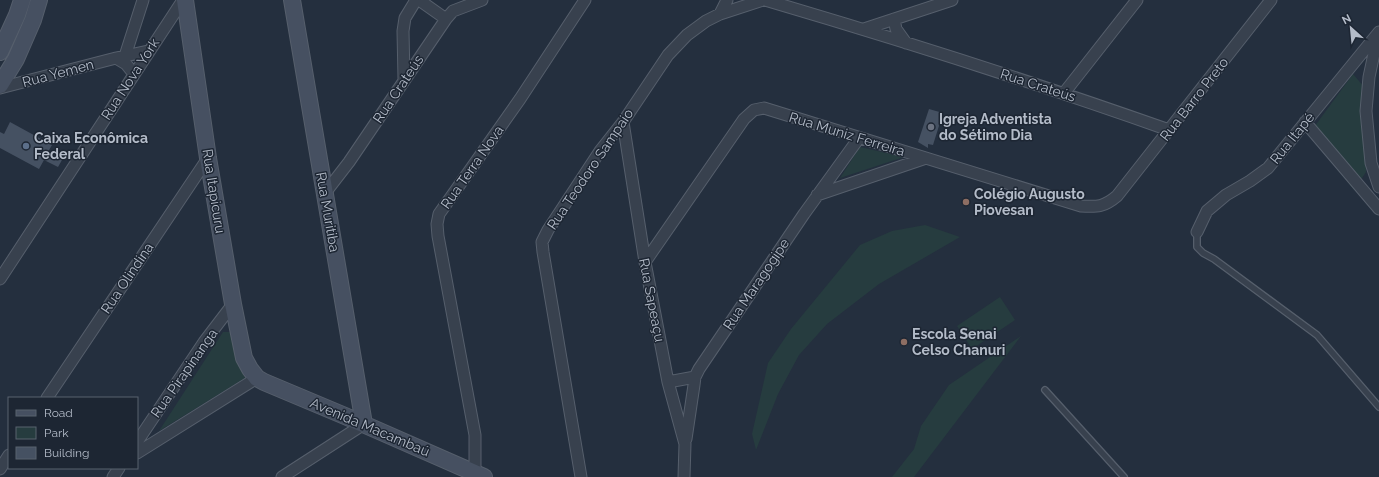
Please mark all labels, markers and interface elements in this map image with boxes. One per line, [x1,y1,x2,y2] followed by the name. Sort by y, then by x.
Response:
[1331,8,1371,48] north arrow
[1340,12,1353,27] text: N
[98,35,163,123] street label: Rua Nova York
[369,52,427,126] street label: Rua Crateús
[1156,54,1232,144] street label: Rua Barro Preto
[20,56,96,90] street label: Rua Yemen
[998,65,1078,105] street label: Rua Crateús
[544,106,636,232] street label: Rua Teodoro Sampaio
[787,109,907,159] street label: Rua Muniz Ferreira
[1267,109,1317,167] street label: Rua Itapé
[939,111,1052,143] place label: Igreja Adventista do Sétimo Dia
[437,122,507,212] street label: Rua Terra Nova
[926,122,936,132] marker: Igreja Adventista do Sétimo Dia
[34,130,148,162] place label: Caixa Econômica Federal
[21,141,31,151] marker: Caixa Econômica Federal
[199,148,229,234] street label: Rua Itapicuru
[313,171,343,253] street label: Rua Muritiba
[974,186,1085,218] place label: Colégio Augusto Piovesan
[961,197,971,207] marker: Colégio Augusto Piovesan
[720,235,792,333] street label: Rua Maragogipe
[98,240,156,316] street label: Rua Olindina
[636,257,668,343] street label: Rua Sapeaçu
[147,326,221,420] street label: Rua Pirapinanga
[912,326,1005,358] place label: Escola Senai Celso Chanuri
[899,337,909,347] marker: Escola Senai Celso Chanuri
[308,395,432,459] street label: Avenida Macambaú
[8,397,138,469] legend
[44,406,73,420] text: Road
[44,426,69,440] text: Park
[44,446,90,460] text: Building

